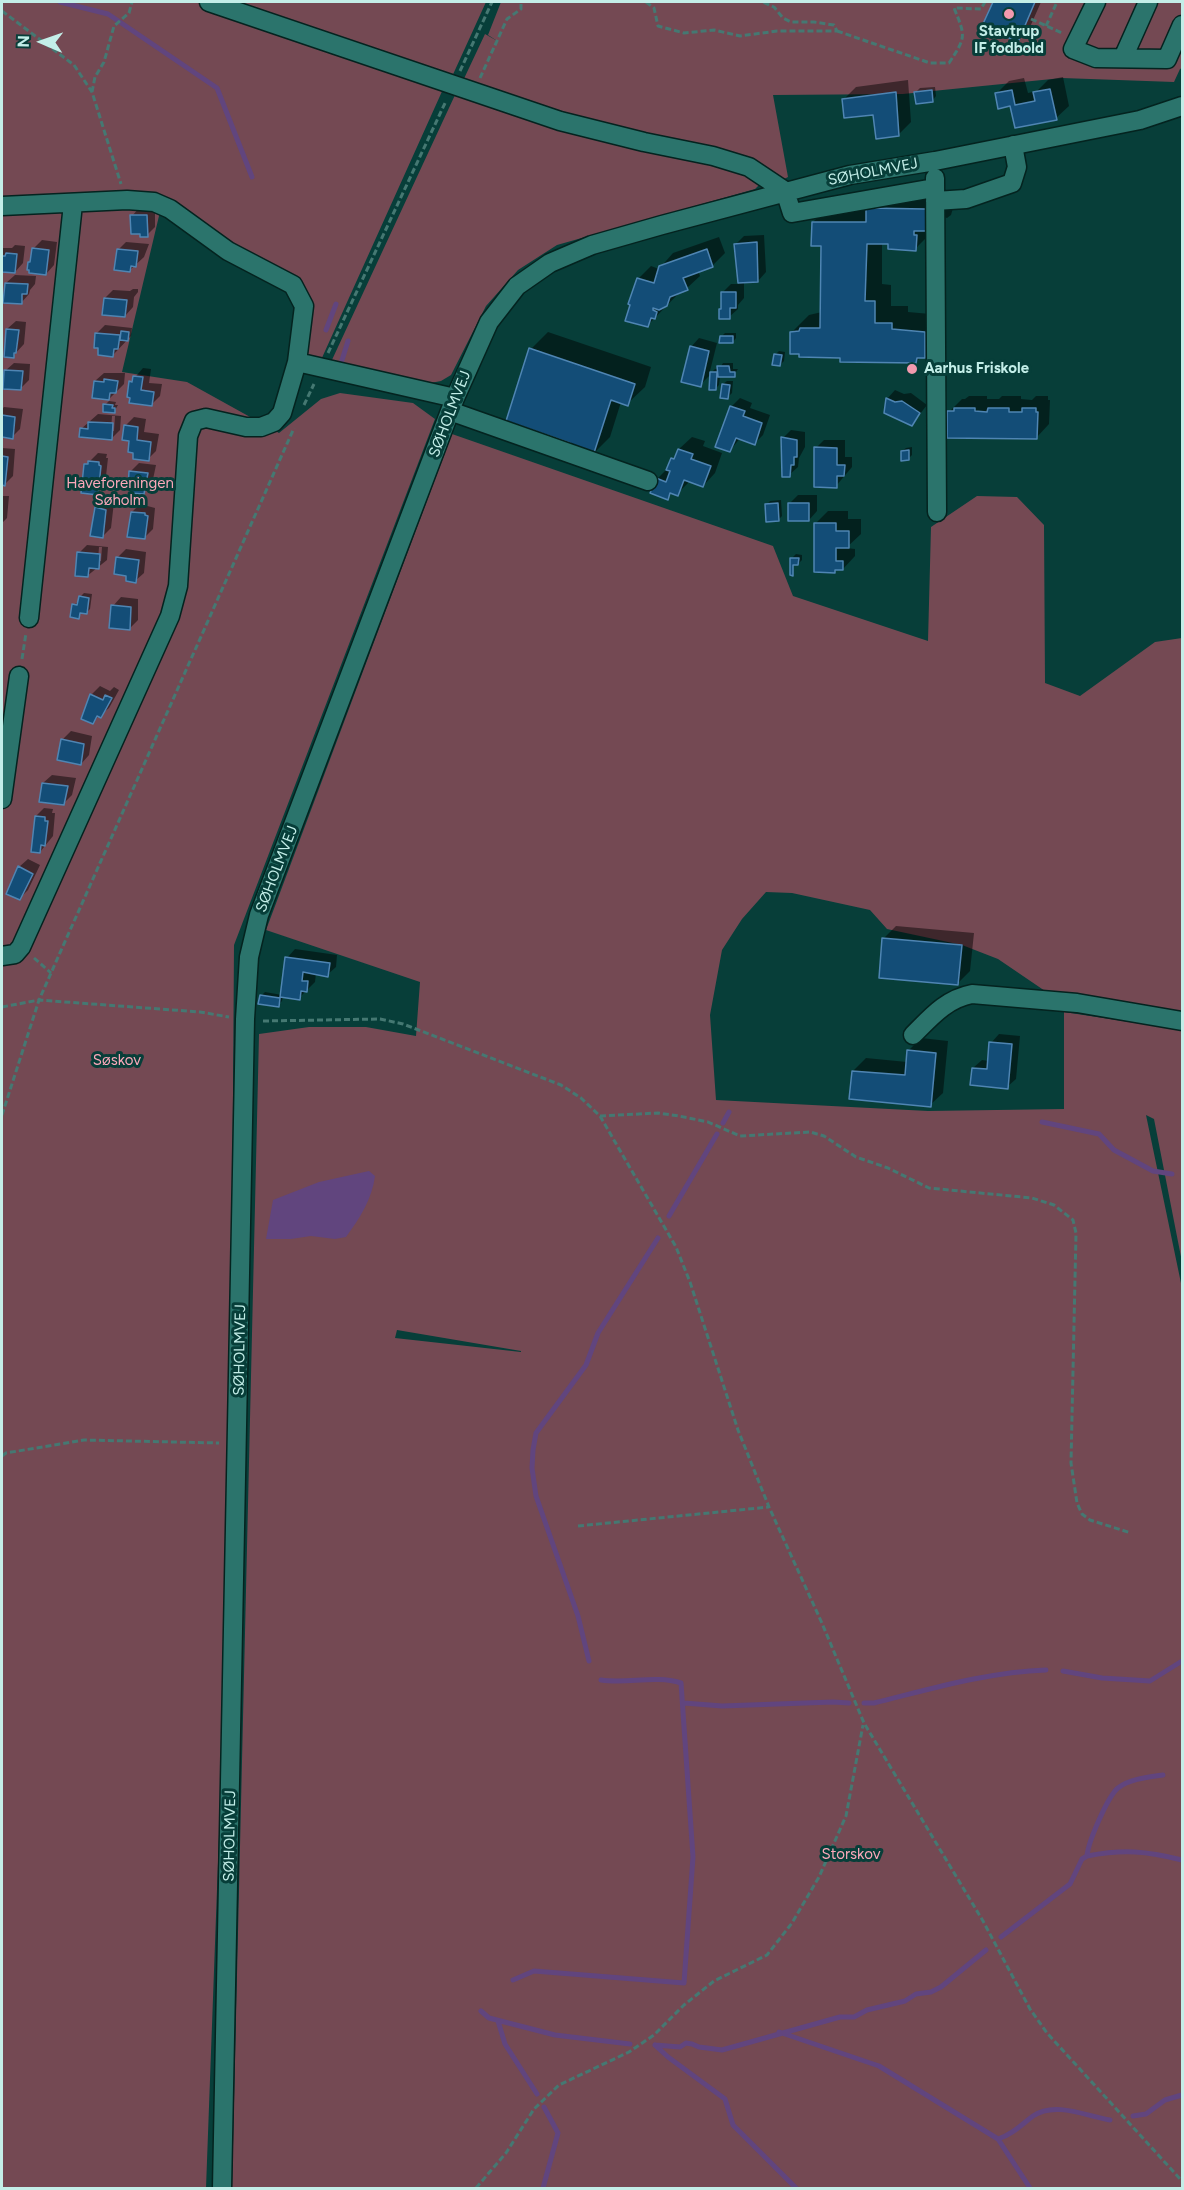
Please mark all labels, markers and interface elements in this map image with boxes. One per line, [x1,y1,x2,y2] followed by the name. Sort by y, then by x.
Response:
[1002,7,1016,21] marker: Stavtrup IF fodbold
[12,12,72,72] north arrow
[974,23,1044,58] place label: Stavtrup IF fodbold
[14,35,33,48] text: N
[826,154,920,190] street label: SØHOLMVEJ
[924,360,1029,378] place label: Aarhus Friskole
[905,362,919,376] marker: Aarhus Friskole
[425,368,475,460] street label: SØHOLMVEJ
[66,475,174,510] park label: Haveforeningen Søholm
[252,823,302,915] street label: SØHOLMVEJ
[93,1052,141,1070] park label: Søskov
[230,1304,250,1396] street label: SØHOLMVEJ
[220,1790,240,1882] street label: SØHOLMVEJ
[821,1846,881,1864] park label: Storskov

